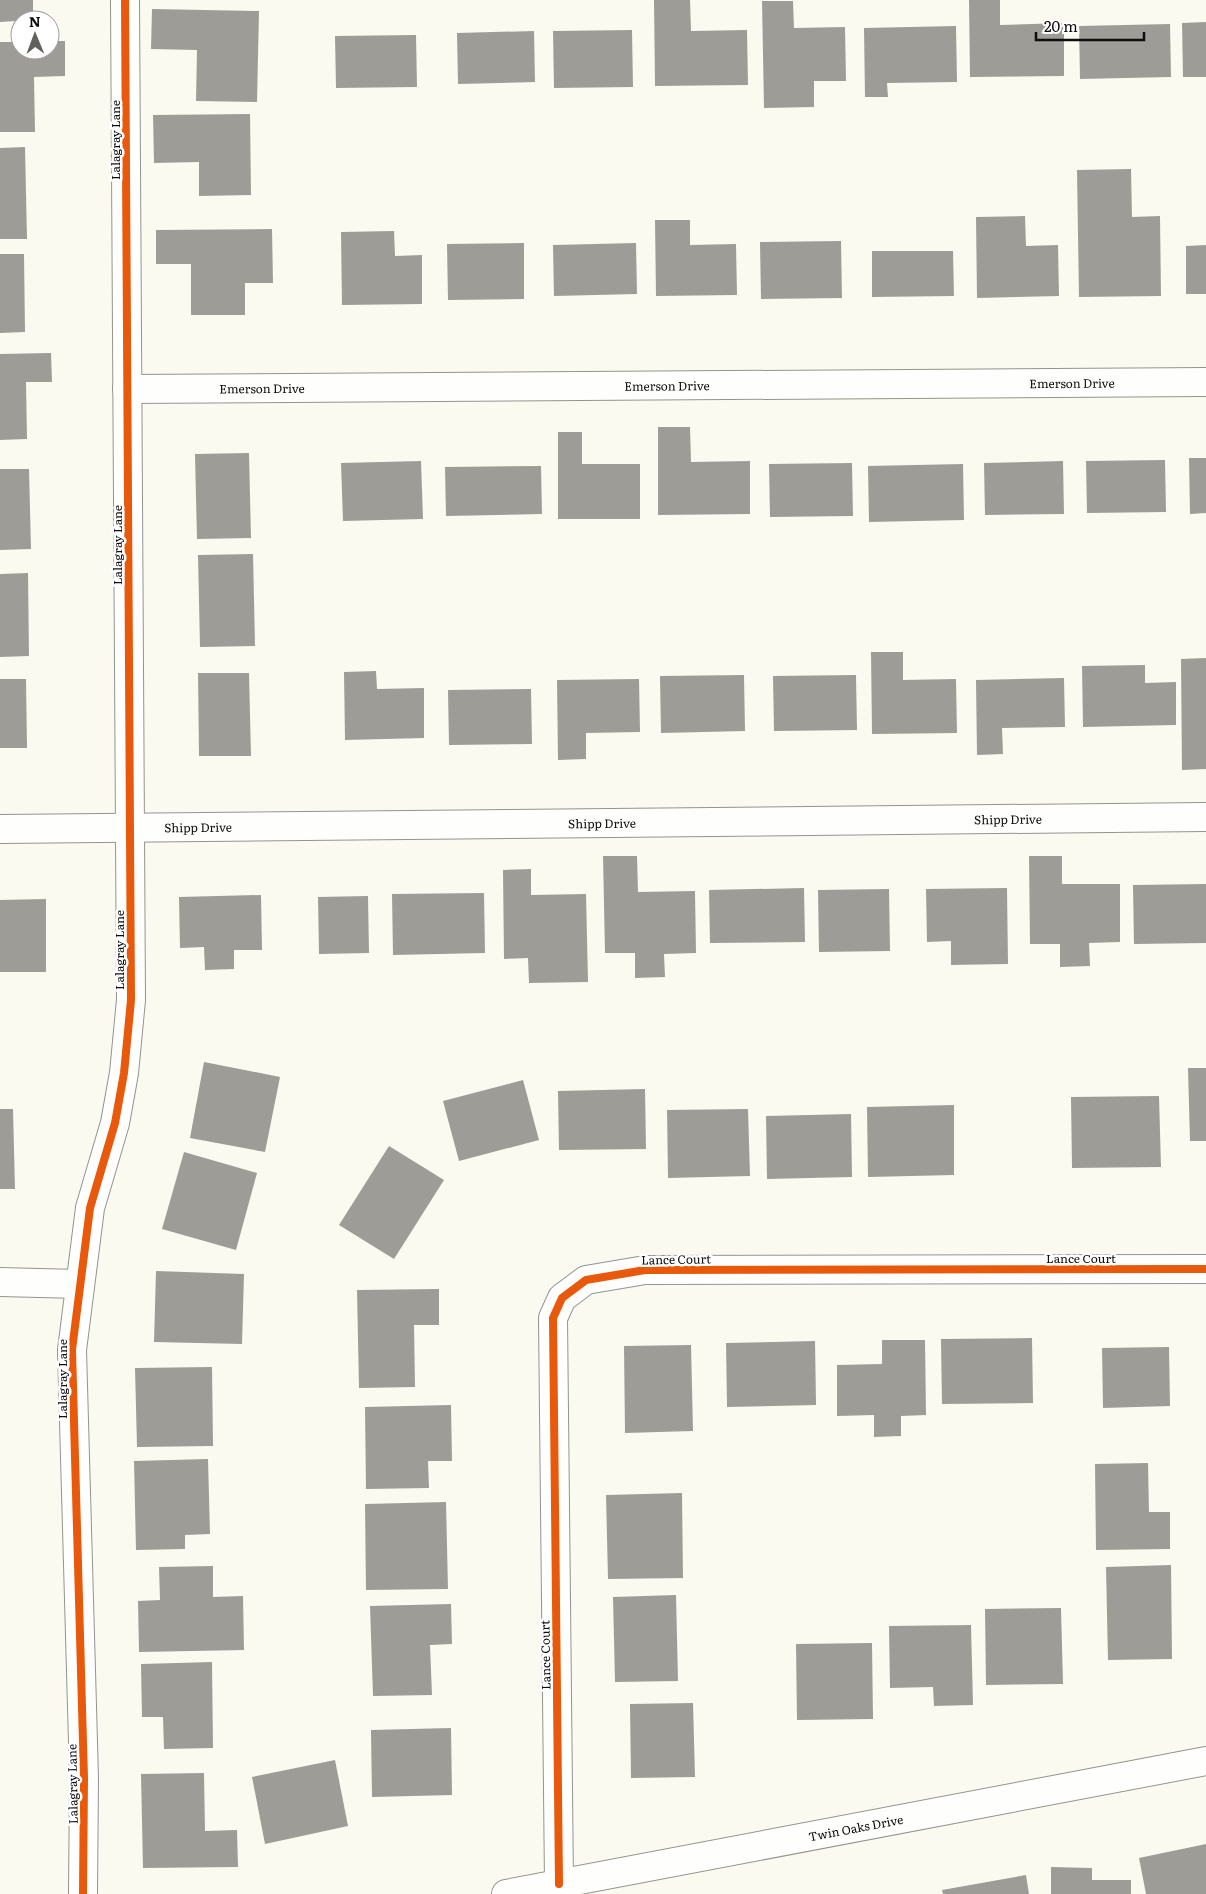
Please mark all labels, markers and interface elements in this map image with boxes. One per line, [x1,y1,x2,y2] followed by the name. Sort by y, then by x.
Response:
[10,10,60,60] north arrow
[1036,10,1144,42] scale bar
[29,11,41,31] text: N
[1044,14,1078,37] text: 20 m
[106,100,124,180] street label: Lalagray Lane
[1029,374,1115,392] street label: Emerson Drive
[624,376,710,395] street label: Emerson Drive
[219,379,305,397] street label: Emerson Drive
[108,505,126,585] street label: Lalagray Lane
[974,810,1042,828] street label: Shipp Drive
[568,814,636,832] street label: Shipp Drive
[164,818,232,836] street label: Shipp Drive
[110,910,128,990] street label: Lalagray Lane
[641,1249,711,1269] street label: Lance Court
[1046,1249,1116,1267] street label: Lance Court
[53,1339,71,1419] street label: Lalagray Lane
[535,1620,555,1690] street label: Lance Court
[62,1744,82,1824] street label: Lalagray Lane
[807,1810,905,1845] street label: Twin Oaks Drive

